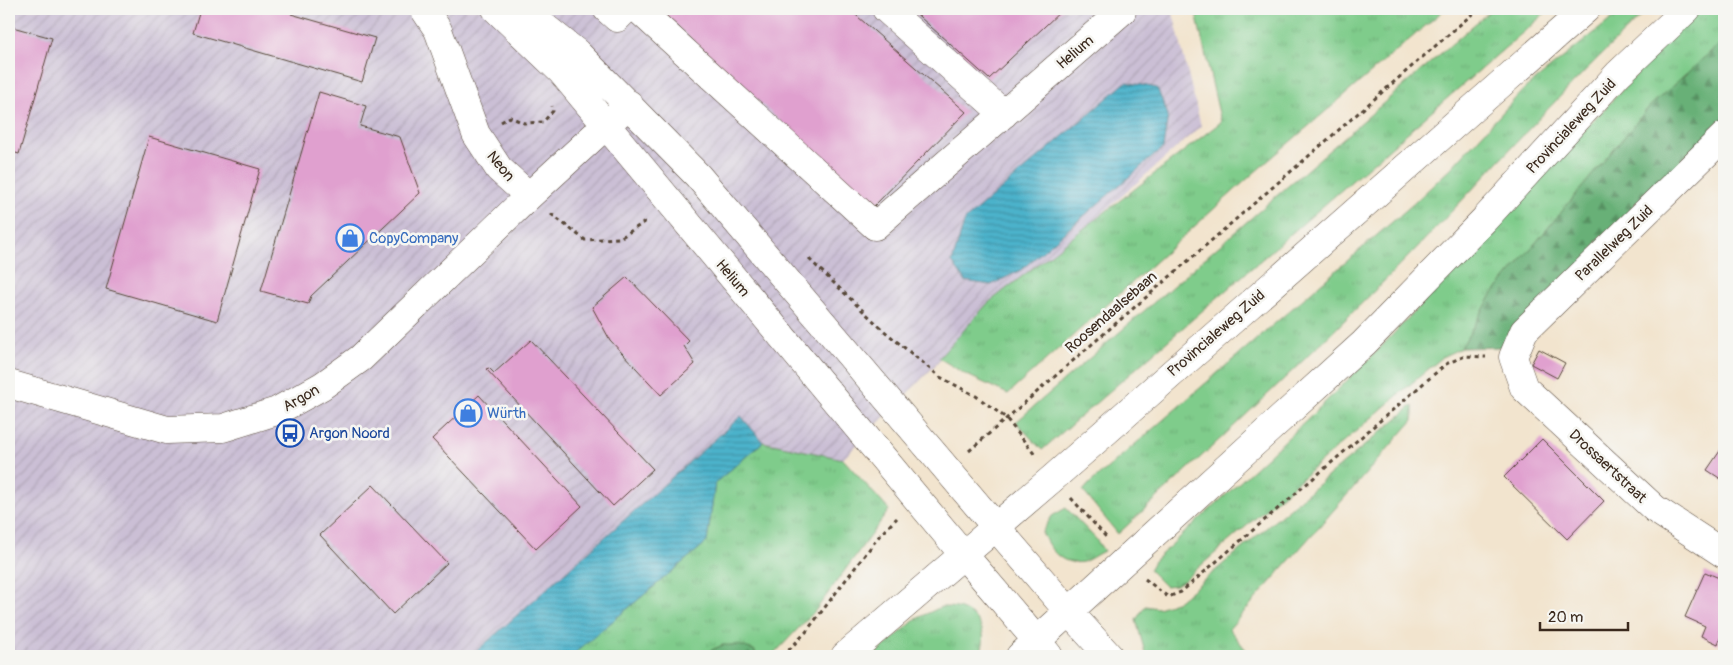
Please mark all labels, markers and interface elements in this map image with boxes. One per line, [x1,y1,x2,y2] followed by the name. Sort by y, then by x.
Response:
[1053,31,1098,74] street label: Helium
[1522,75,1620,178] street label: Provincialeweg Zuid
[482,147,519,185] street label: Neon
[1571,201,1657,285] street label: Parallelweg Zuid
[335,223,365,253] shop icon: CopyCompany
[369,229,459,248] place label: CopyCompany
[712,256,754,301] street label: Helium
[1062,267,1161,357] street label: Roosendaalsebaan
[1164,286,1269,381] street label: Provincialeweg Zuid
[280,380,323,416] street label: Argon
[453,398,483,428] shop icon: Würth
[487,404,526,423] place label: Würth
[275,418,305,448] bus stop icon: Argon Noord
[309,424,390,443] place label: Argon Noord
[1565,426,1651,508] street label: Drossaertstraat
[1540,600,1628,632] scale bar
[1548,608,1583,627] text: 20 m

